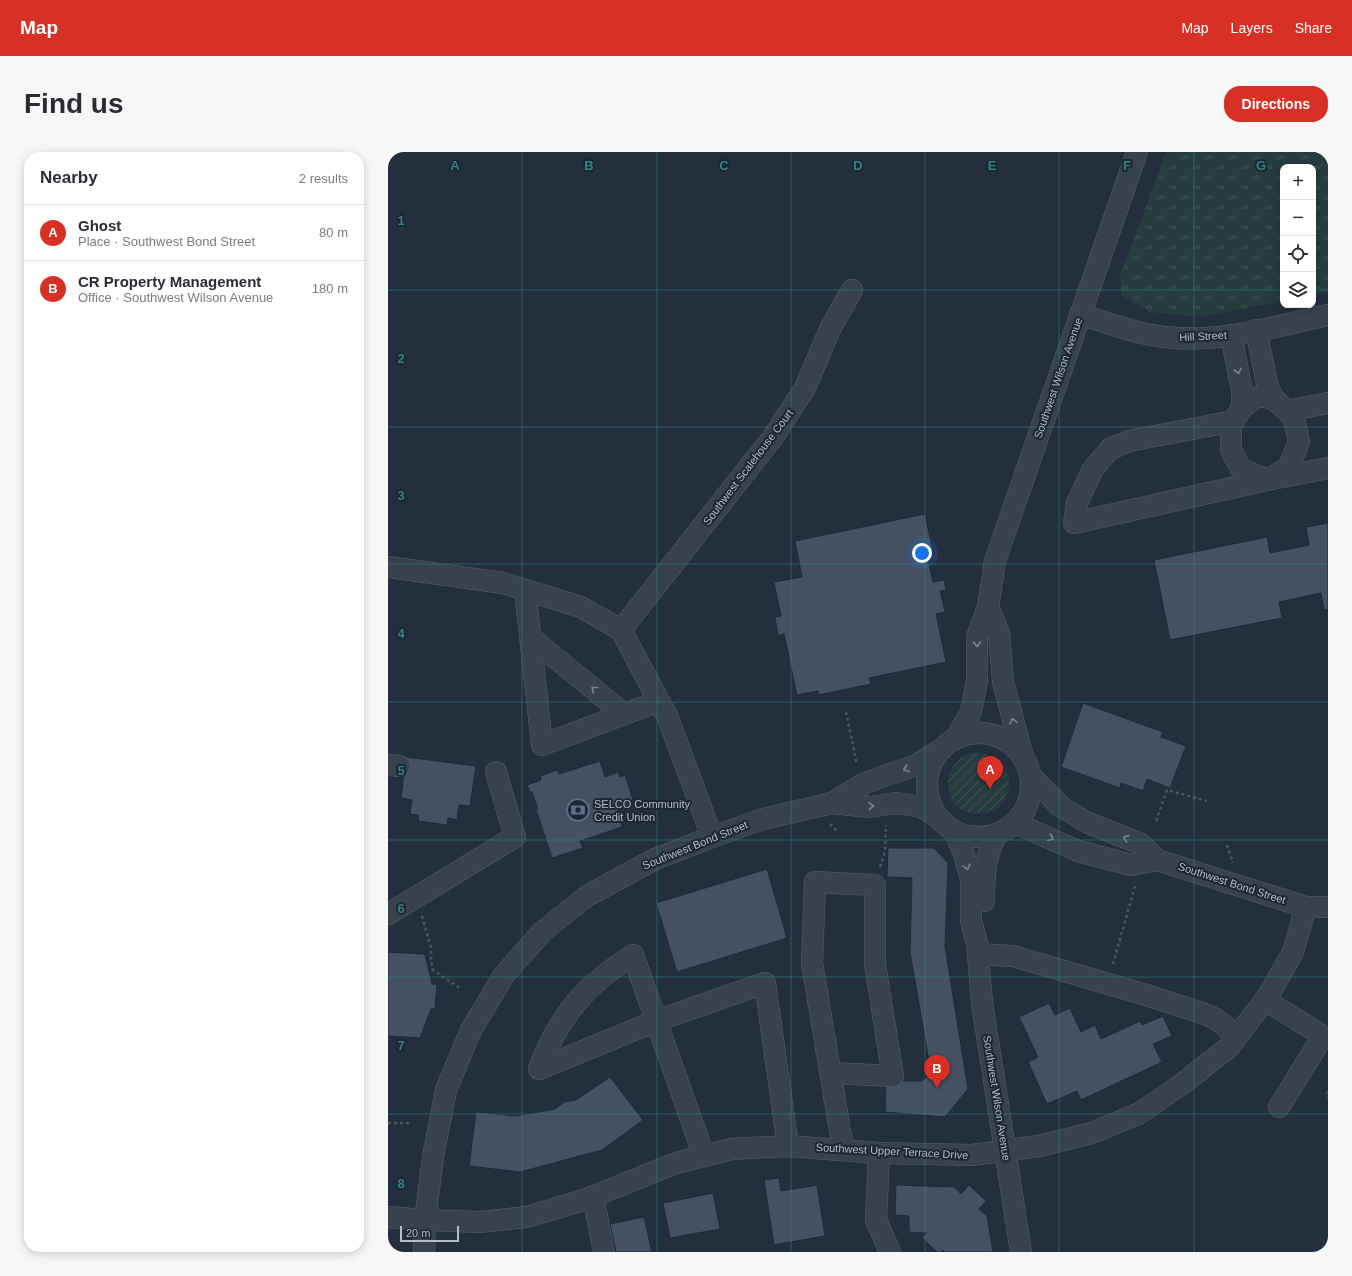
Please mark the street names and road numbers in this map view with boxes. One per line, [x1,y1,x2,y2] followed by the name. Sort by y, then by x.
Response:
[1032,316,1084,440] street label: Southwest Wilson Avenue
[1179,329,1227,343] street label: Hill Street
[701,407,795,527] street label: Southwest Scalehouse Court
[641,818,749,872] street label: Southwest Bond Street
[1177,860,1287,906] street label: Southwest Bond Street
[981,1034,1013,1162] street label: Southwest Wilson Avenue
[815,1141,969,1161] street label: Southwest Upper Terrace Drive

